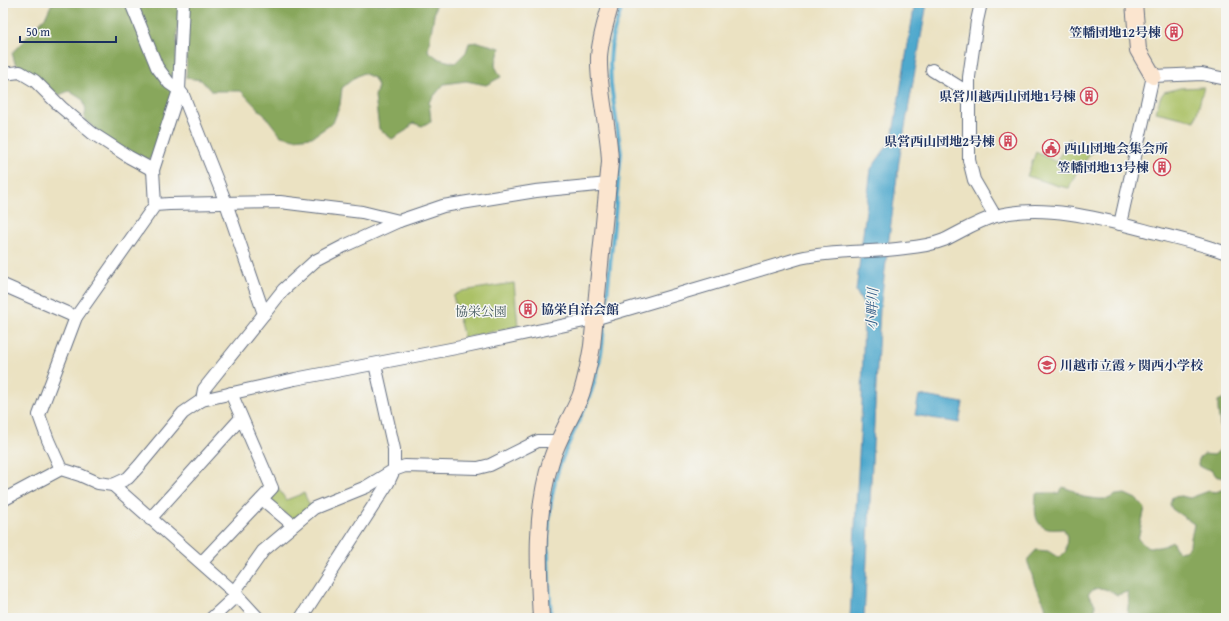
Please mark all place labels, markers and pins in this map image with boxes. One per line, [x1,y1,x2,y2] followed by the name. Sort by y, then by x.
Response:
[1164,22,1184,42] building icon: 笠幡団地12号棟
[1070,23,1161,42] place label: 笠幡団地12号棟
[1079,86,1099,106] building icon: 県営川越西山団地1号棟
[939,87,1076,106] place label: 県営川越西山団地1号棟
[998,131,1018,151] building icon: 県営西山団地2号棟
[884,132,995,151] place label: 県営西山団地2号棟
[1041,138,1061,158] public building icon: 西山団地会集会所
[1064,139,1168,158] place label: 西山団地会集会所
[1152,157,1172,177] building icon: 笠幡団地13号棟
[1058,158,1149,177] place label: 笠幡団地13号棟
[518,299,538,319] building icon: 協栄自治会館
[541,300,619,319] place label: 協栄自治会館
[1037,355,1057,375] school or university icon: 川越市立霞ヶ関西小学校
[1060,356,1204,375] place label: 川越市立霞ヶ関西小学校

